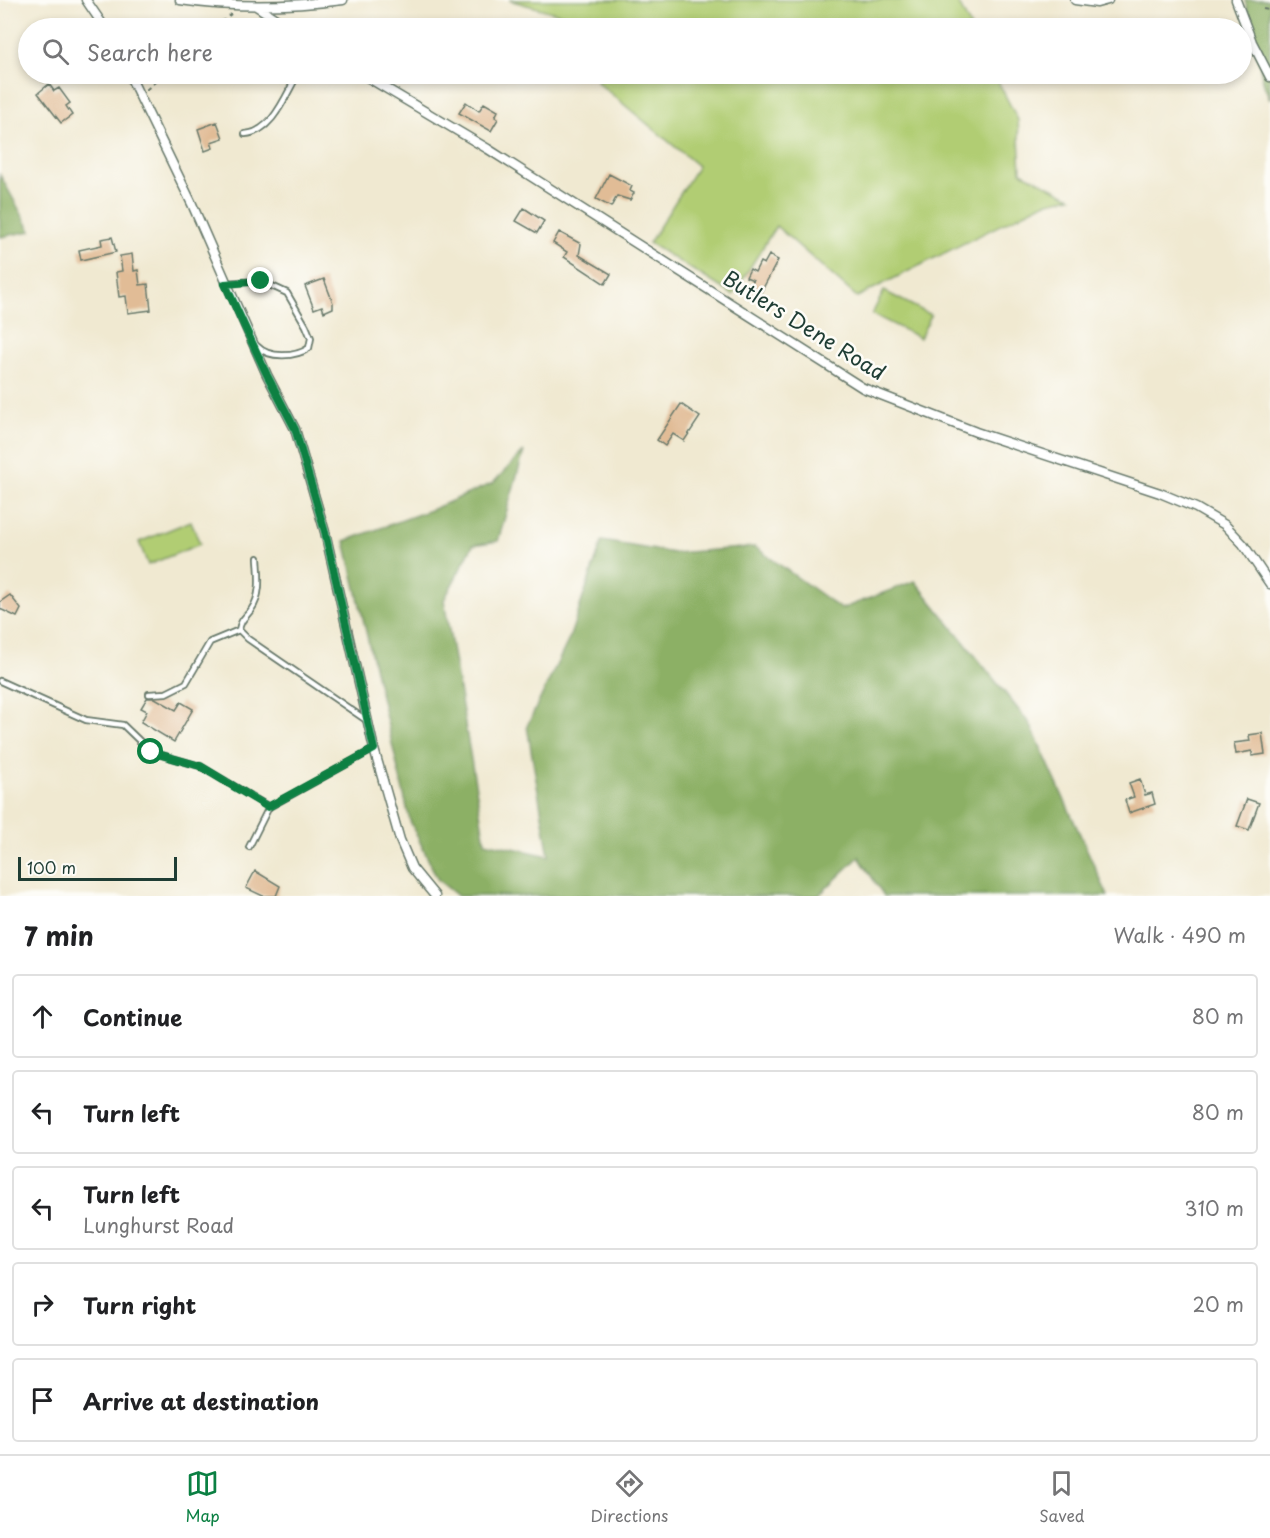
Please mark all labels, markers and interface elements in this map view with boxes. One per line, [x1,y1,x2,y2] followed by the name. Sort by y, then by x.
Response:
[18,18,1252,84] search box
[39,35,72,68] icon: search
[87,35,213,68] text: Search here
[718,261,893,387] street label: Butlers Dene Road
[247,267,273,293] route end
[137,738,163,764] route start
[18,854,177,881] scale bar
[27,855,76,879] text: 100 m
[24,916,94,955] text: 7 min
[1113,920,1246,950] text: Walk · 490 m
[26,1000,59,1033] icon: ahead
[83,1000,182,1033] text: Continue
[1192,1001,1244,1031] text: 80 m
[26,1096,59,1129] icon: left
[83,1096,180,1129] text: Turn left
[1192,1097,1244,1127] text: 80 m
[83,1177,180,1210] text: Turn left
[26,1192,59,1225] icon: left
[1184,1193,1244,1223] text: 310 m
[83,1210,234,1240] text: Lunghurst Road
[26,1288,59,1321] icon: right
[83,1288,196,1321] text: Turn right
[1192,1289,1244,1319] text: 20 m
[26,1384,59,1417] icon: arrive
[83,1384,319,1417] text: Arrive at destination
[185,1467,220,1527] tab: Map
[590,1467,668,1527] tab: Directions
[1039,1467,1085,1527] tab: Saved

